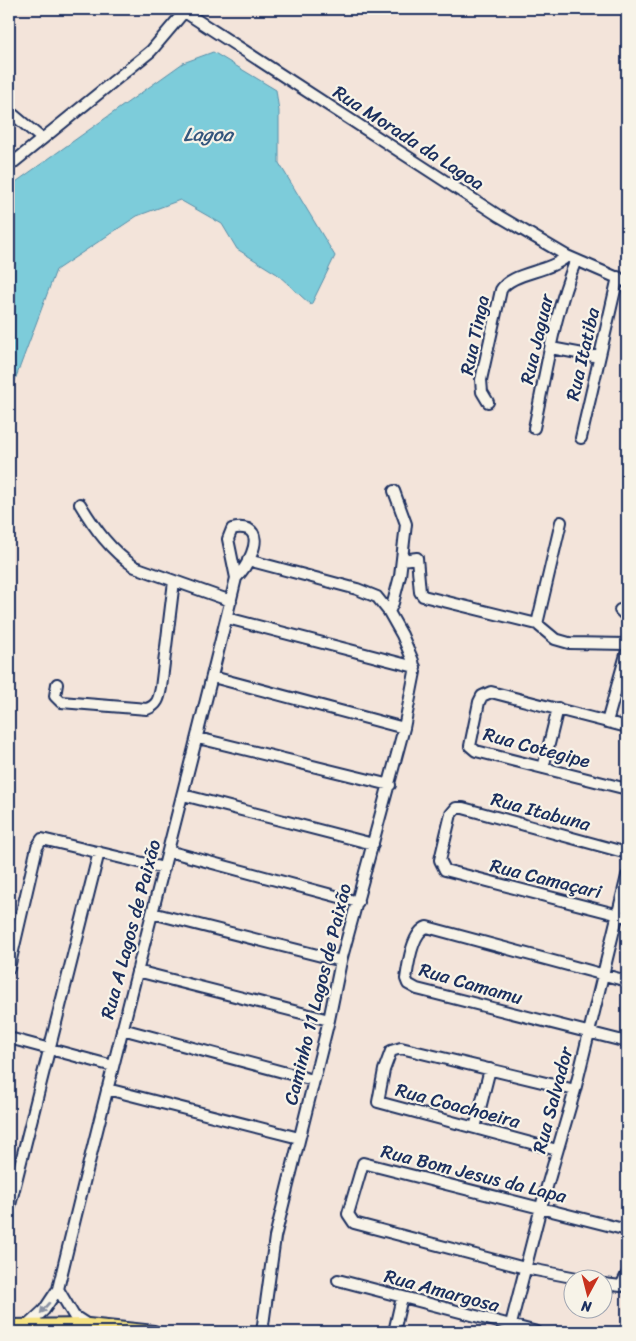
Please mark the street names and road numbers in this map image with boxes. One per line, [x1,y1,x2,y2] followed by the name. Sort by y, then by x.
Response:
[326,76,492,199] street label: Rua Morada da Lagoa
[510,290,563,388] street label: Rua Jaguar
[450,292,499,378] street label: Rua Tinga
[556,304,609,404] street label: Rua Itatiba
[480,717,594,778] street label: Rua Cotegipe
[487,782,595,841] street label: Rua Itabuna
[91,835,170,1023] street label: Rua A Lagos de Paixão
[487,849,606,908] street label: Rua Camaçari
[274,880,361,1108] street label: Caminho 11 Lagos de Paixão
[415,953,527,1014] street label: Rua Camamu
[522,1042,583,1157] street label: Rua Salvador
[392,1073,524,1138] street label: Rua Coachoeira
[378,1134,571,1213] street label: Rua Bom Jesus da Lapa
[381,1259,504,1322] street label: Rua Amargosa

